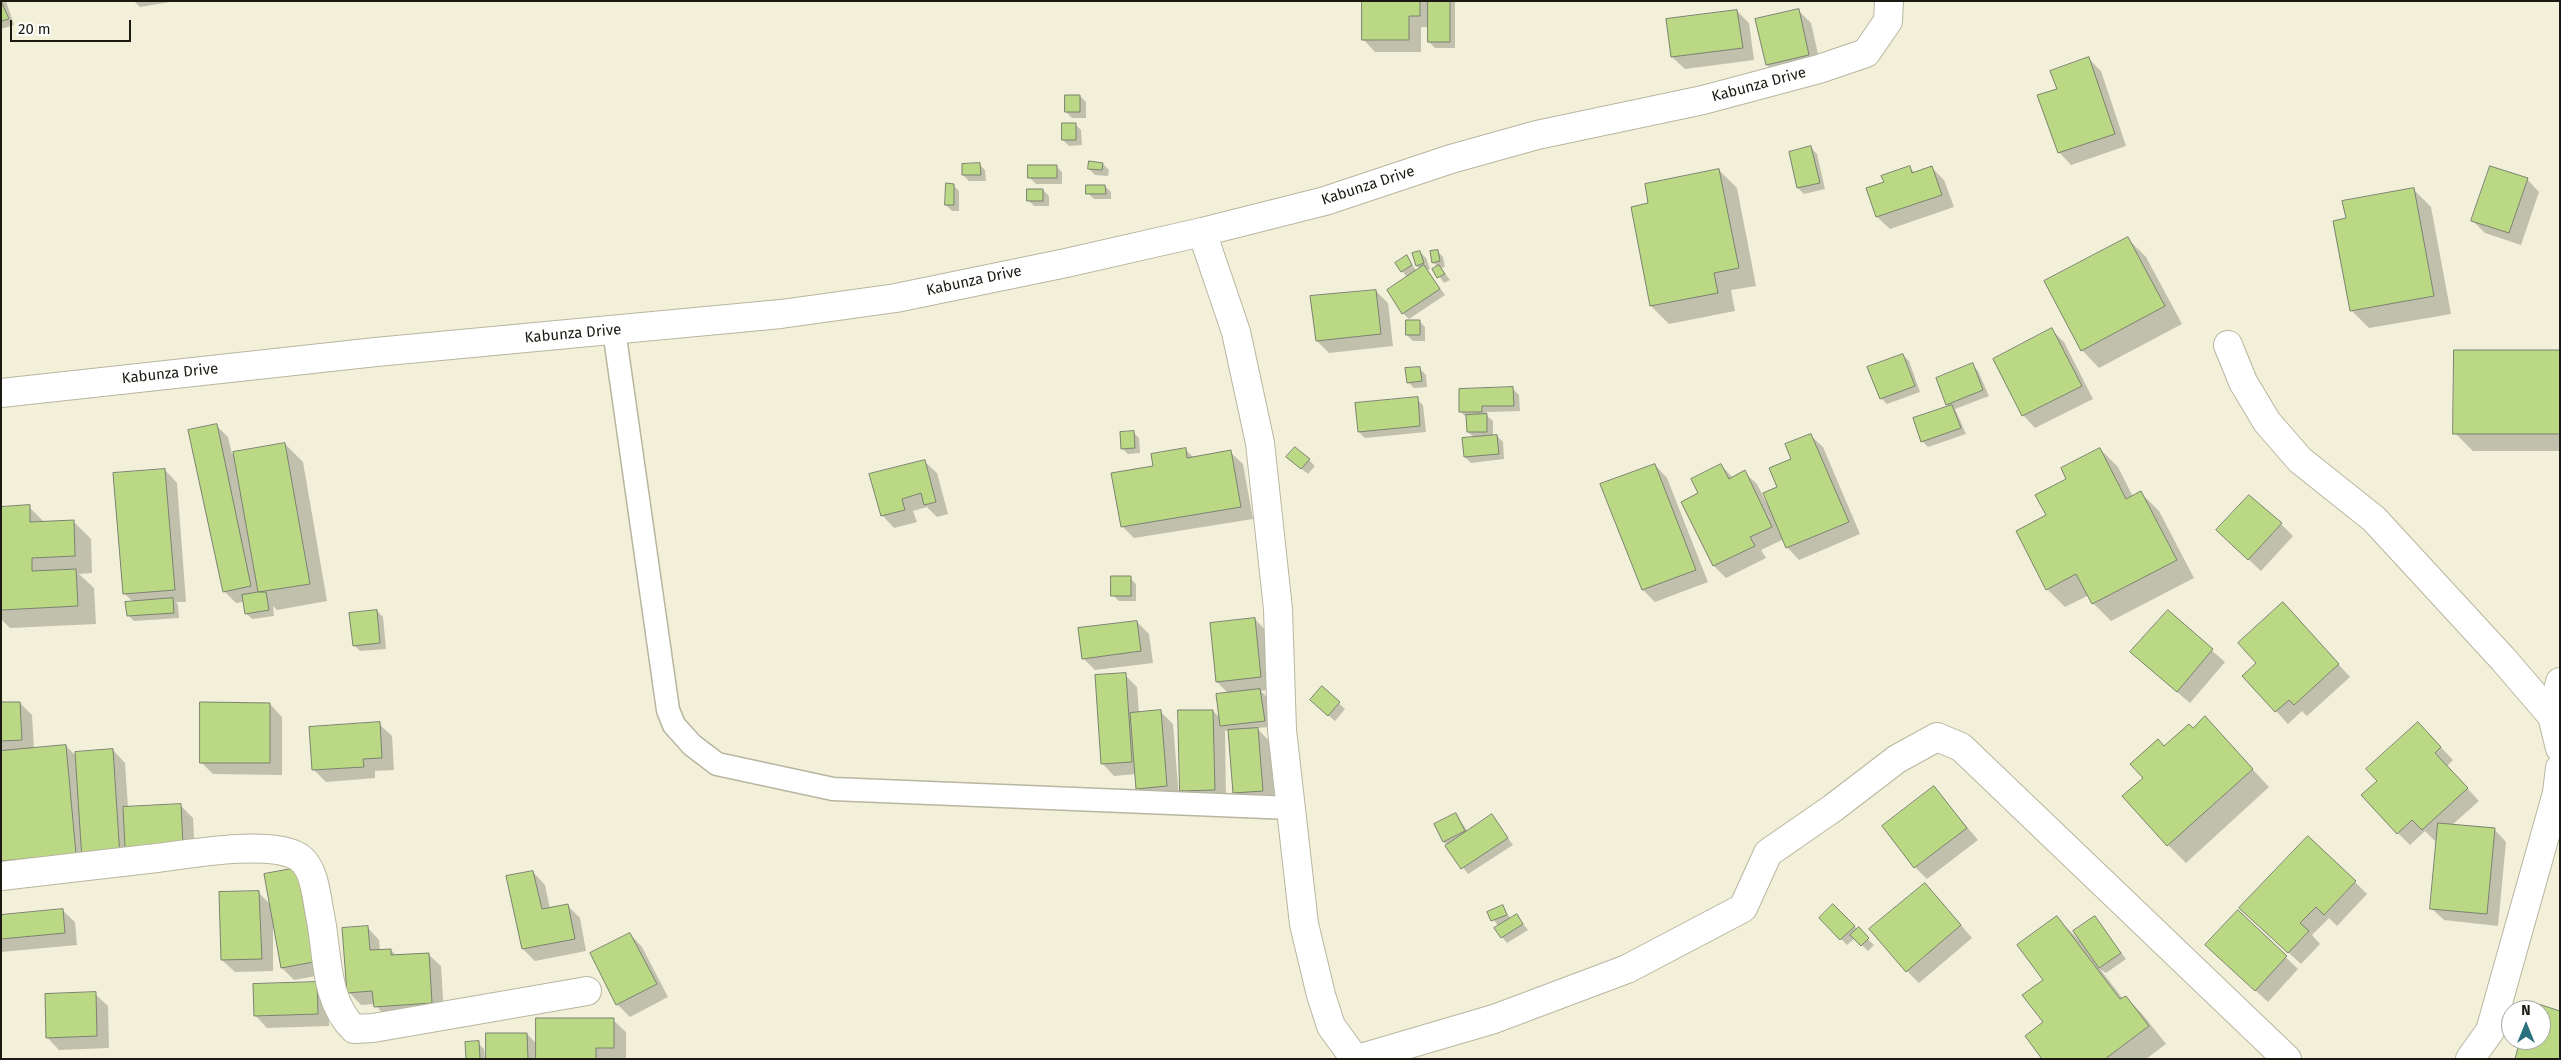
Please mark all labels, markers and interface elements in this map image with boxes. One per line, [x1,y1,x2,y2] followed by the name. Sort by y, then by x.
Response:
[12,10,134,42] scale bar
[18,20,51,38] text: 20 m
[1710,64,1808,106] street label: Kabunza Drive
[1319,162,1417,210] street label: Kabunza Drive
[925,262,1023,300] street label: Kabunza Drive
[524,321,622,347] street label: Kabunza Drive
[121,360,219,388] street label: Kabunza Drive
[2501,1000,2551,1050] north arrow
[2521,1002,2531,1019] text: N

